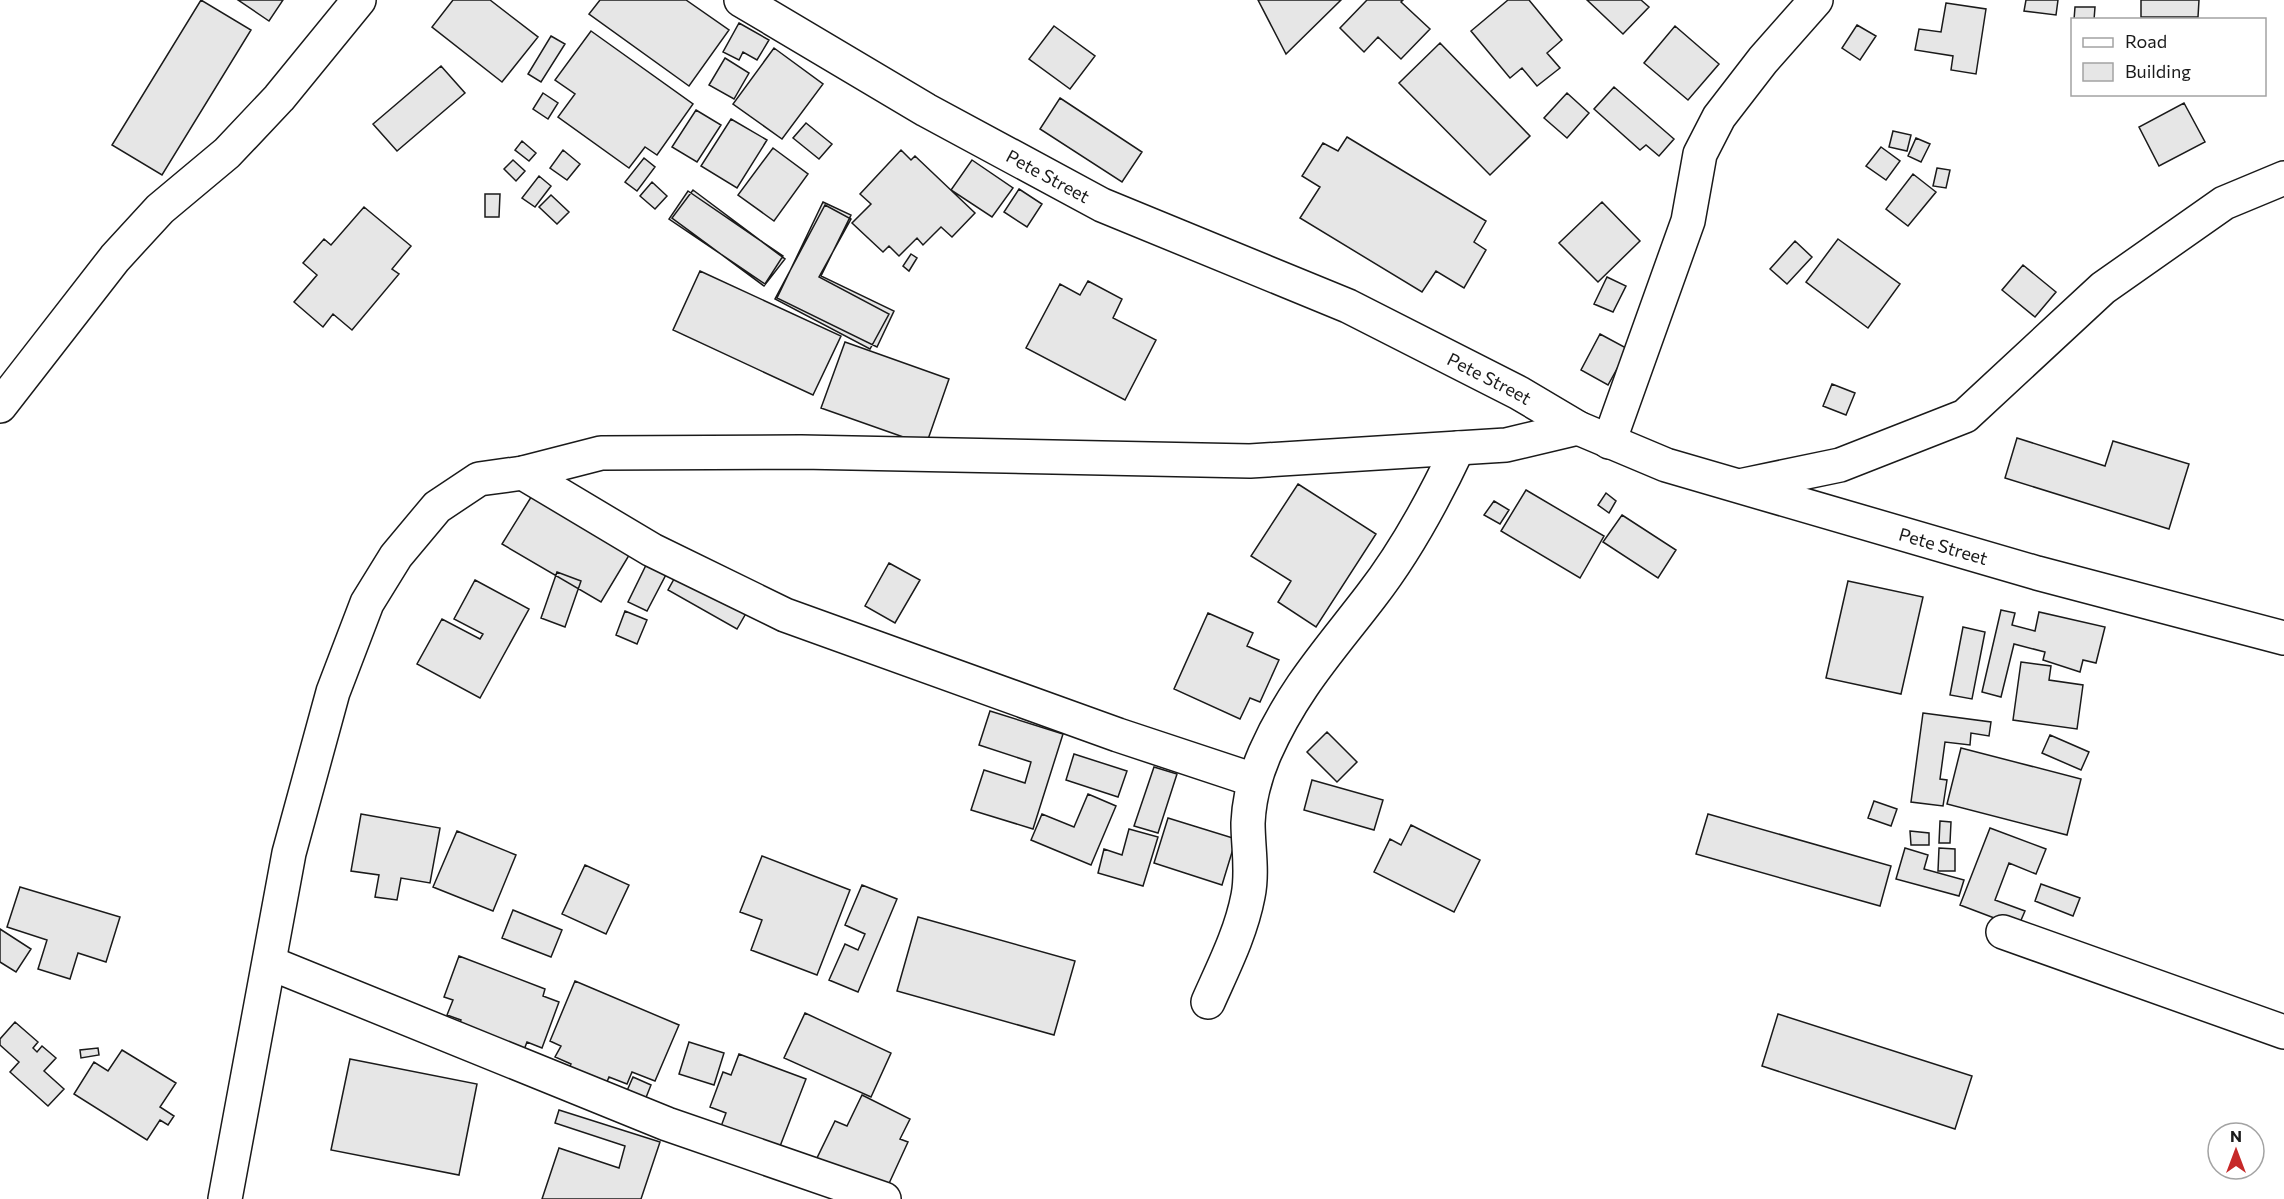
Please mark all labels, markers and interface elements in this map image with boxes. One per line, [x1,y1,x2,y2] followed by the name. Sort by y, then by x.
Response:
[2071,18,2266,96] legend
[2125,30,2167,52] text: Road
[2125,60,2191,82] text: Building
[1003,145,1094,207] street label: Pete Street
[1444,347,1536,409] street label: Pete Street
[1896,522,1990,569] street label: Pete Street
[2206,1121,2266,1181] north arrow
[2230,1126,2242,1145] text: N

